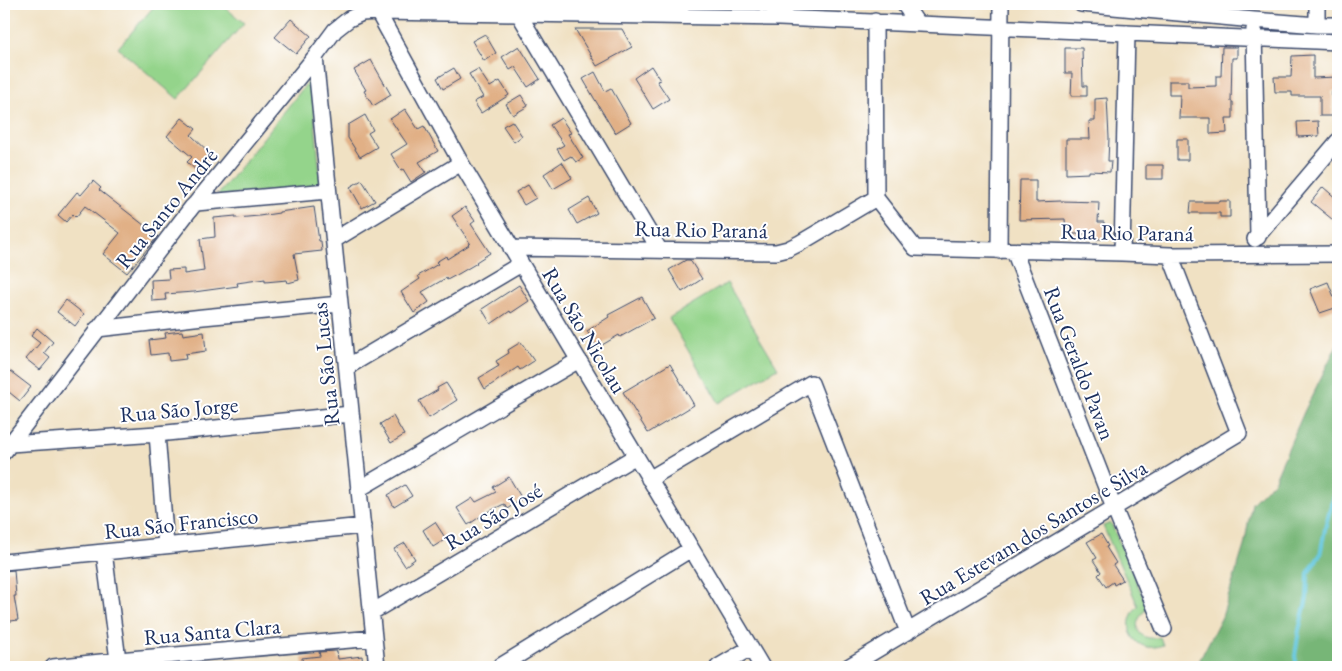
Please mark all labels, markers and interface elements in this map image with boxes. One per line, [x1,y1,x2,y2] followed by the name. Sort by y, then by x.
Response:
[109,142,224,275] street label: Rua Santo André
[634,214,768,245] street label: Rua Rio Paraná
[1060,217,1194,248] street label: Rua Rio Paraná
[535,262,634,399] street label: Rua São Nicolau
[1037,282,1122,444] street label: Rua Geraldo Pavan
[305,301,346,427] street label: Rua São Lucas
[119,390,240,429] street label: Rua São Jorge
[914,453,1153,612] street label: Rua Estevam dos Santos e Silva
[439,476,548,557] street label: Rua São José
[103,501,260,546] street label: Rua São Francisco
[143,611,282,652] street label: Rua Santa Clara

